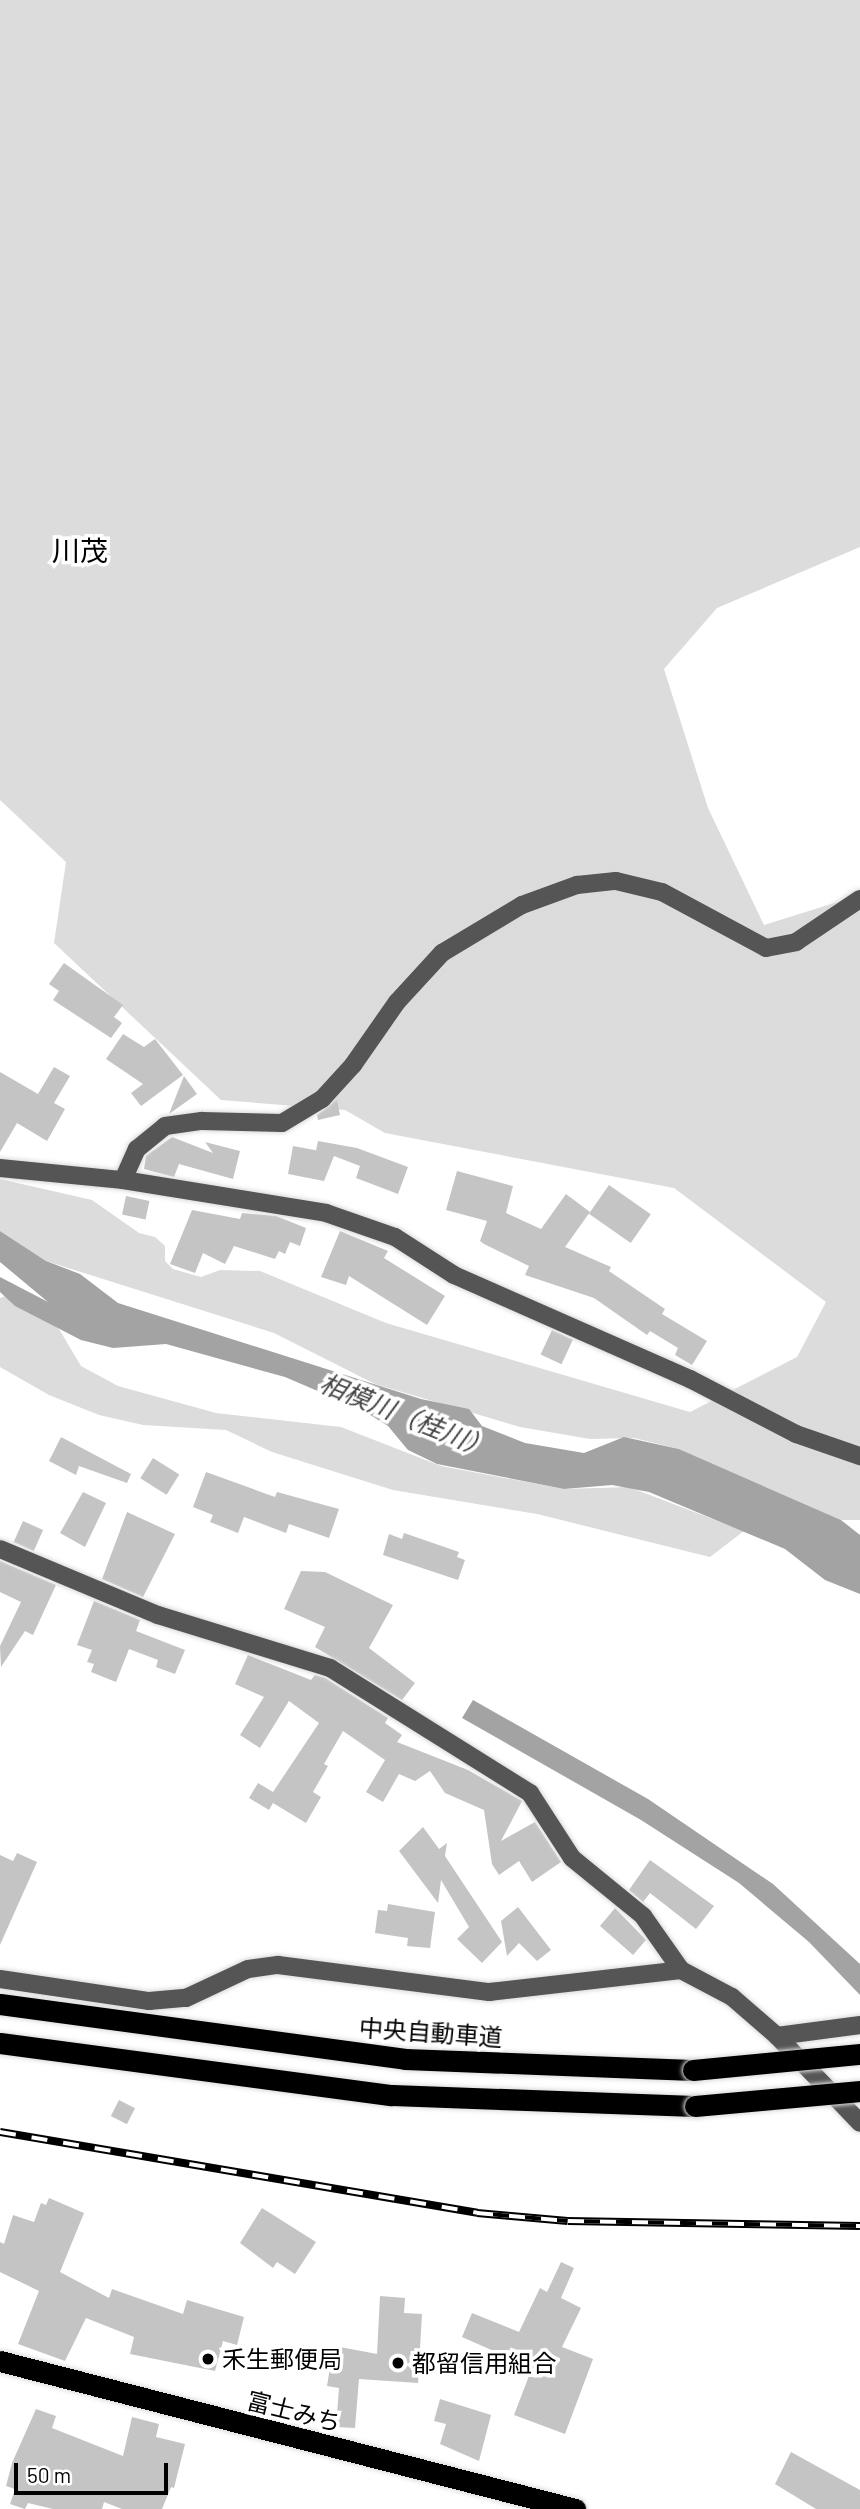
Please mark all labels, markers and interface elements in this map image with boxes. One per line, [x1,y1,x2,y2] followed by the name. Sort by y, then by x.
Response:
[52,533,108,567] district label: 川茂
[316,1366,496,1464] water label: 相模川（桂川）
[358,2013,504,2051] street label: 中央自動車道
[222,2345,342,2373] place label: 禾生郵便局
[412,2349,556,2377] place label: 都留信用組合
[200,2351,216,2367] marker: 禾生郵便局
[390,2355,406,2371] marker: 都留信用組合
[244,2385,344,2437] street label: 富士みち
[18,2450,172,2494] scale bar
[27,2462,71,2487] text: 50 m

